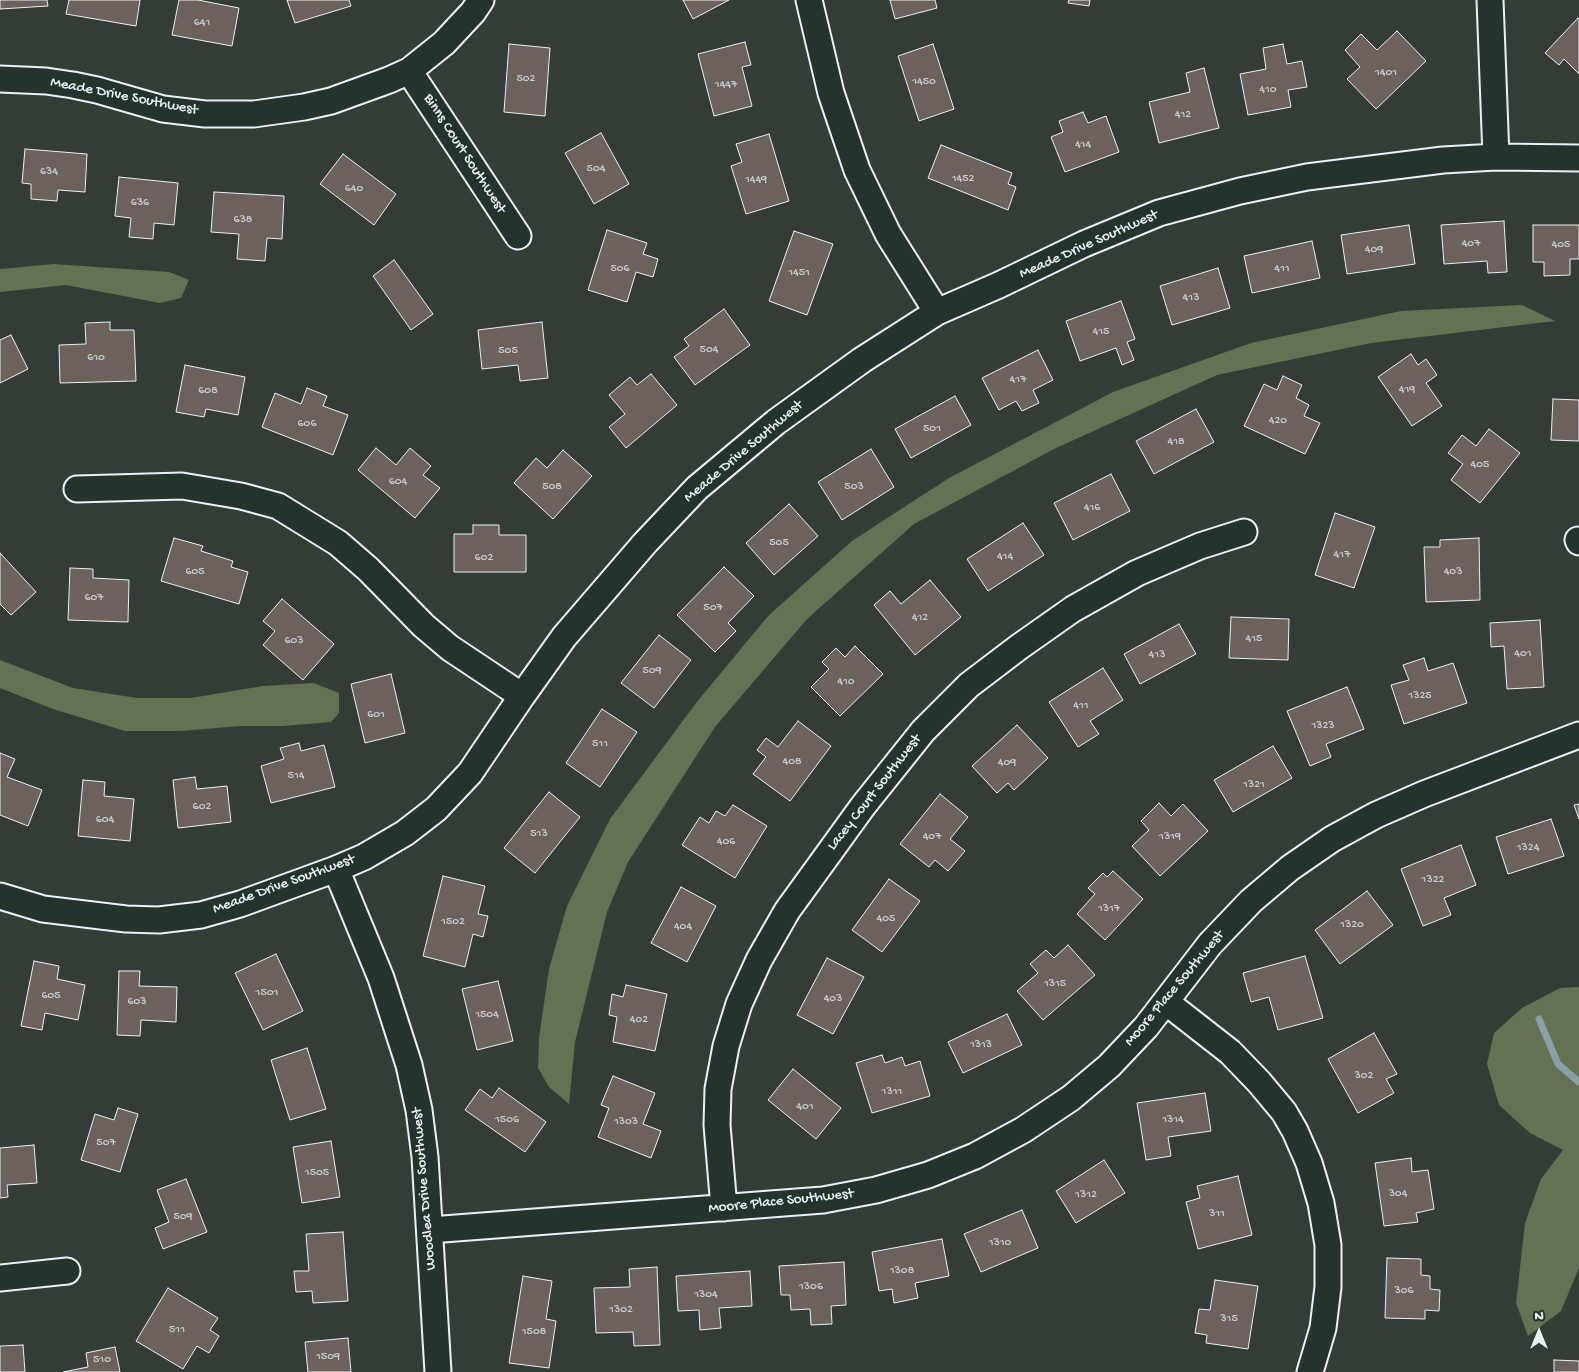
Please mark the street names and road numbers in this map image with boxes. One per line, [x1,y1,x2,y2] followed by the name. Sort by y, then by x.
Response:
[49,74,199,120] street label: Meade Drive Southwest
[419,91,509,217] street label: Binns Court Southwest
[1017,206,1161,284] street label: Meade Drive Southwest
[681,397,807,507] street label: Meade Drive Southwest
[824,731,926,855] street label: Lacey Court Southwest
[211,851,357,919] street label: Meade Drive Southwest
[1121,927,1229,1051] street label: Moore Place Southwest
[409,1107,441,1271] street label: Woodlea Drive Southwest
[708,1185,854,1219] street label: Moore Place Southwest

